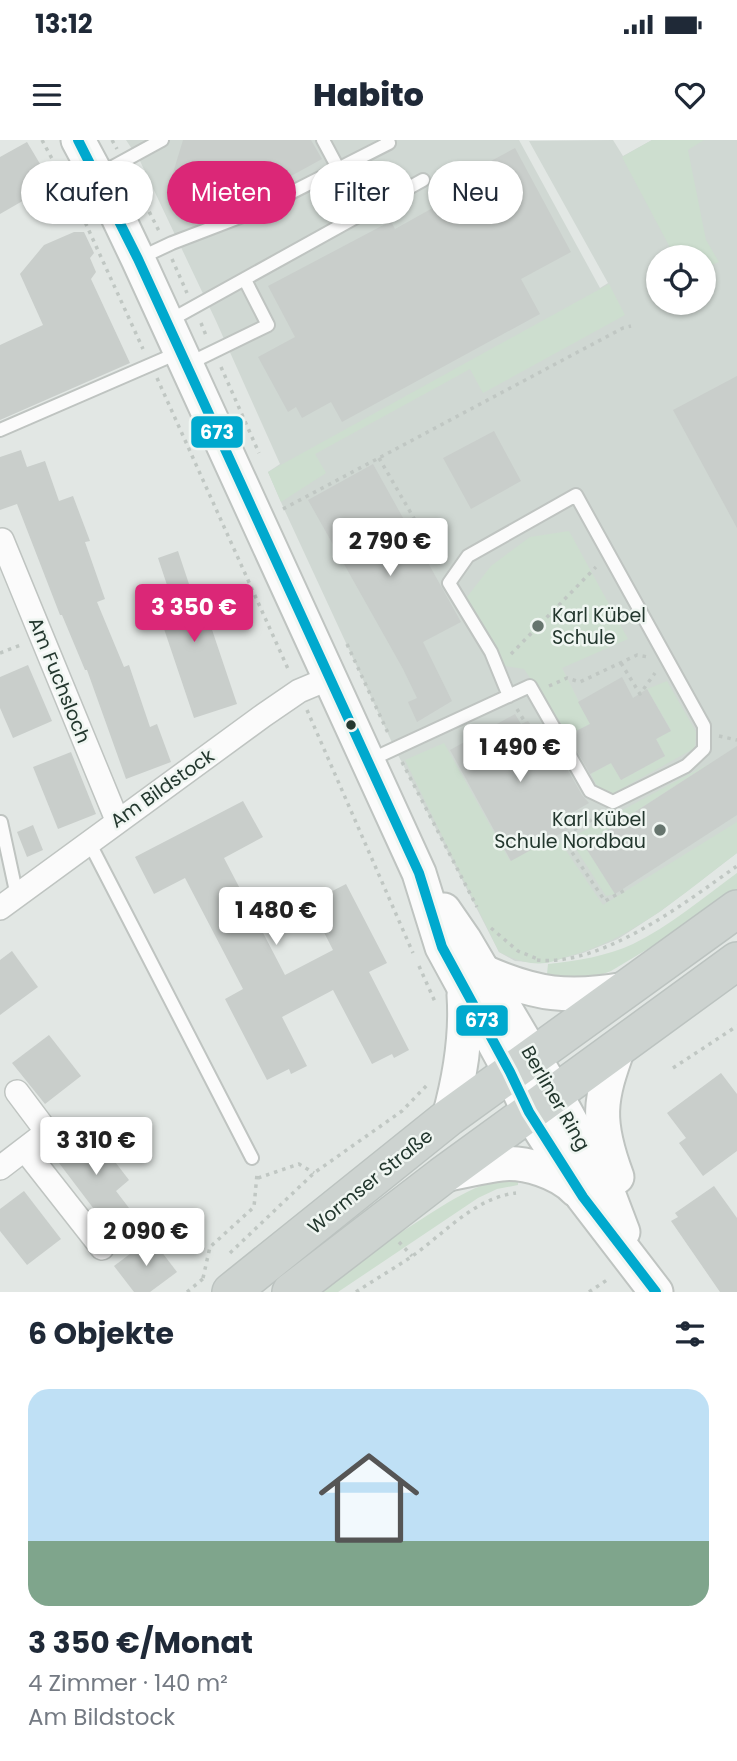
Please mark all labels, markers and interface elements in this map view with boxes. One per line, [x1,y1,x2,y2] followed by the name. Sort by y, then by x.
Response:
[35,6,93,42] text: 13:12
[313,72,424,117] text: Habito
[28,76,66,114] icon: menu
[671,76,709,114] icon: heart
[21,161,153,224] chip: Kaufen
[167,161,296,224] chip: Mieten
[310,161,414,224] chip: Filter
[428,161,523,224] chip: Neu
[646,245,716,315] map controls
[646,245,716,315] button: locate
[190,415,244,449] line badge: 673
[200,419,234,446] text: 673
[325,518,455,578] pin: 2 790 €
[349,525,431,557] text: 2 790 €
[129,584,259,644] pin: 3 350 €
[151,591,237,623] text: 3 350 €
[552,602,646,651] place label: Karl Kübel Schule
[22,613,97,747] street label: Am Fuchsloch
[530,618,546,634] marker: Karl Kübel Schule
[344,718,358,732] unlabelled marker
[455,724,585,784] pin: 1 490 €
[479,731,561,763] text: 1 490 €
[105,742,220,834] street label: Am Bildstock
[494,806,646,855] place label: Karl Kübel Schule Nordbau
[652,822,668,838] marker: Karl Kübel Schule Nordbau
[211,888,341,947] pin: 1 480 €
[235,894,317,926] text: 1 480 €
[455,1004,509,1037] line badge: 673
[465,1007,499,1034] text: 673
[515,1041,597,1156] street label: Berliner Ring
[31,1118,161,1177] pin: 3 310 €
[302,1122,439,1240] street label: Wormser Straße
[56,1124,136,1156] text: 3 310 €
[81,1208,211,1268] pin: 2 090 €
[103,1215,189,1247] text: 2 090 €
[28,1312,174,1355] text: 6 Objekte
[671,1315,709,1353] icon: filters
[306,1435,432,1561] icon: home
[28,1621,253,1664] text: 3 350 €/Monat
[28,1667,228,1699] text: 4 Zimmer · 140 m²
[28,1701,175,1733] text: Am Bildstock

